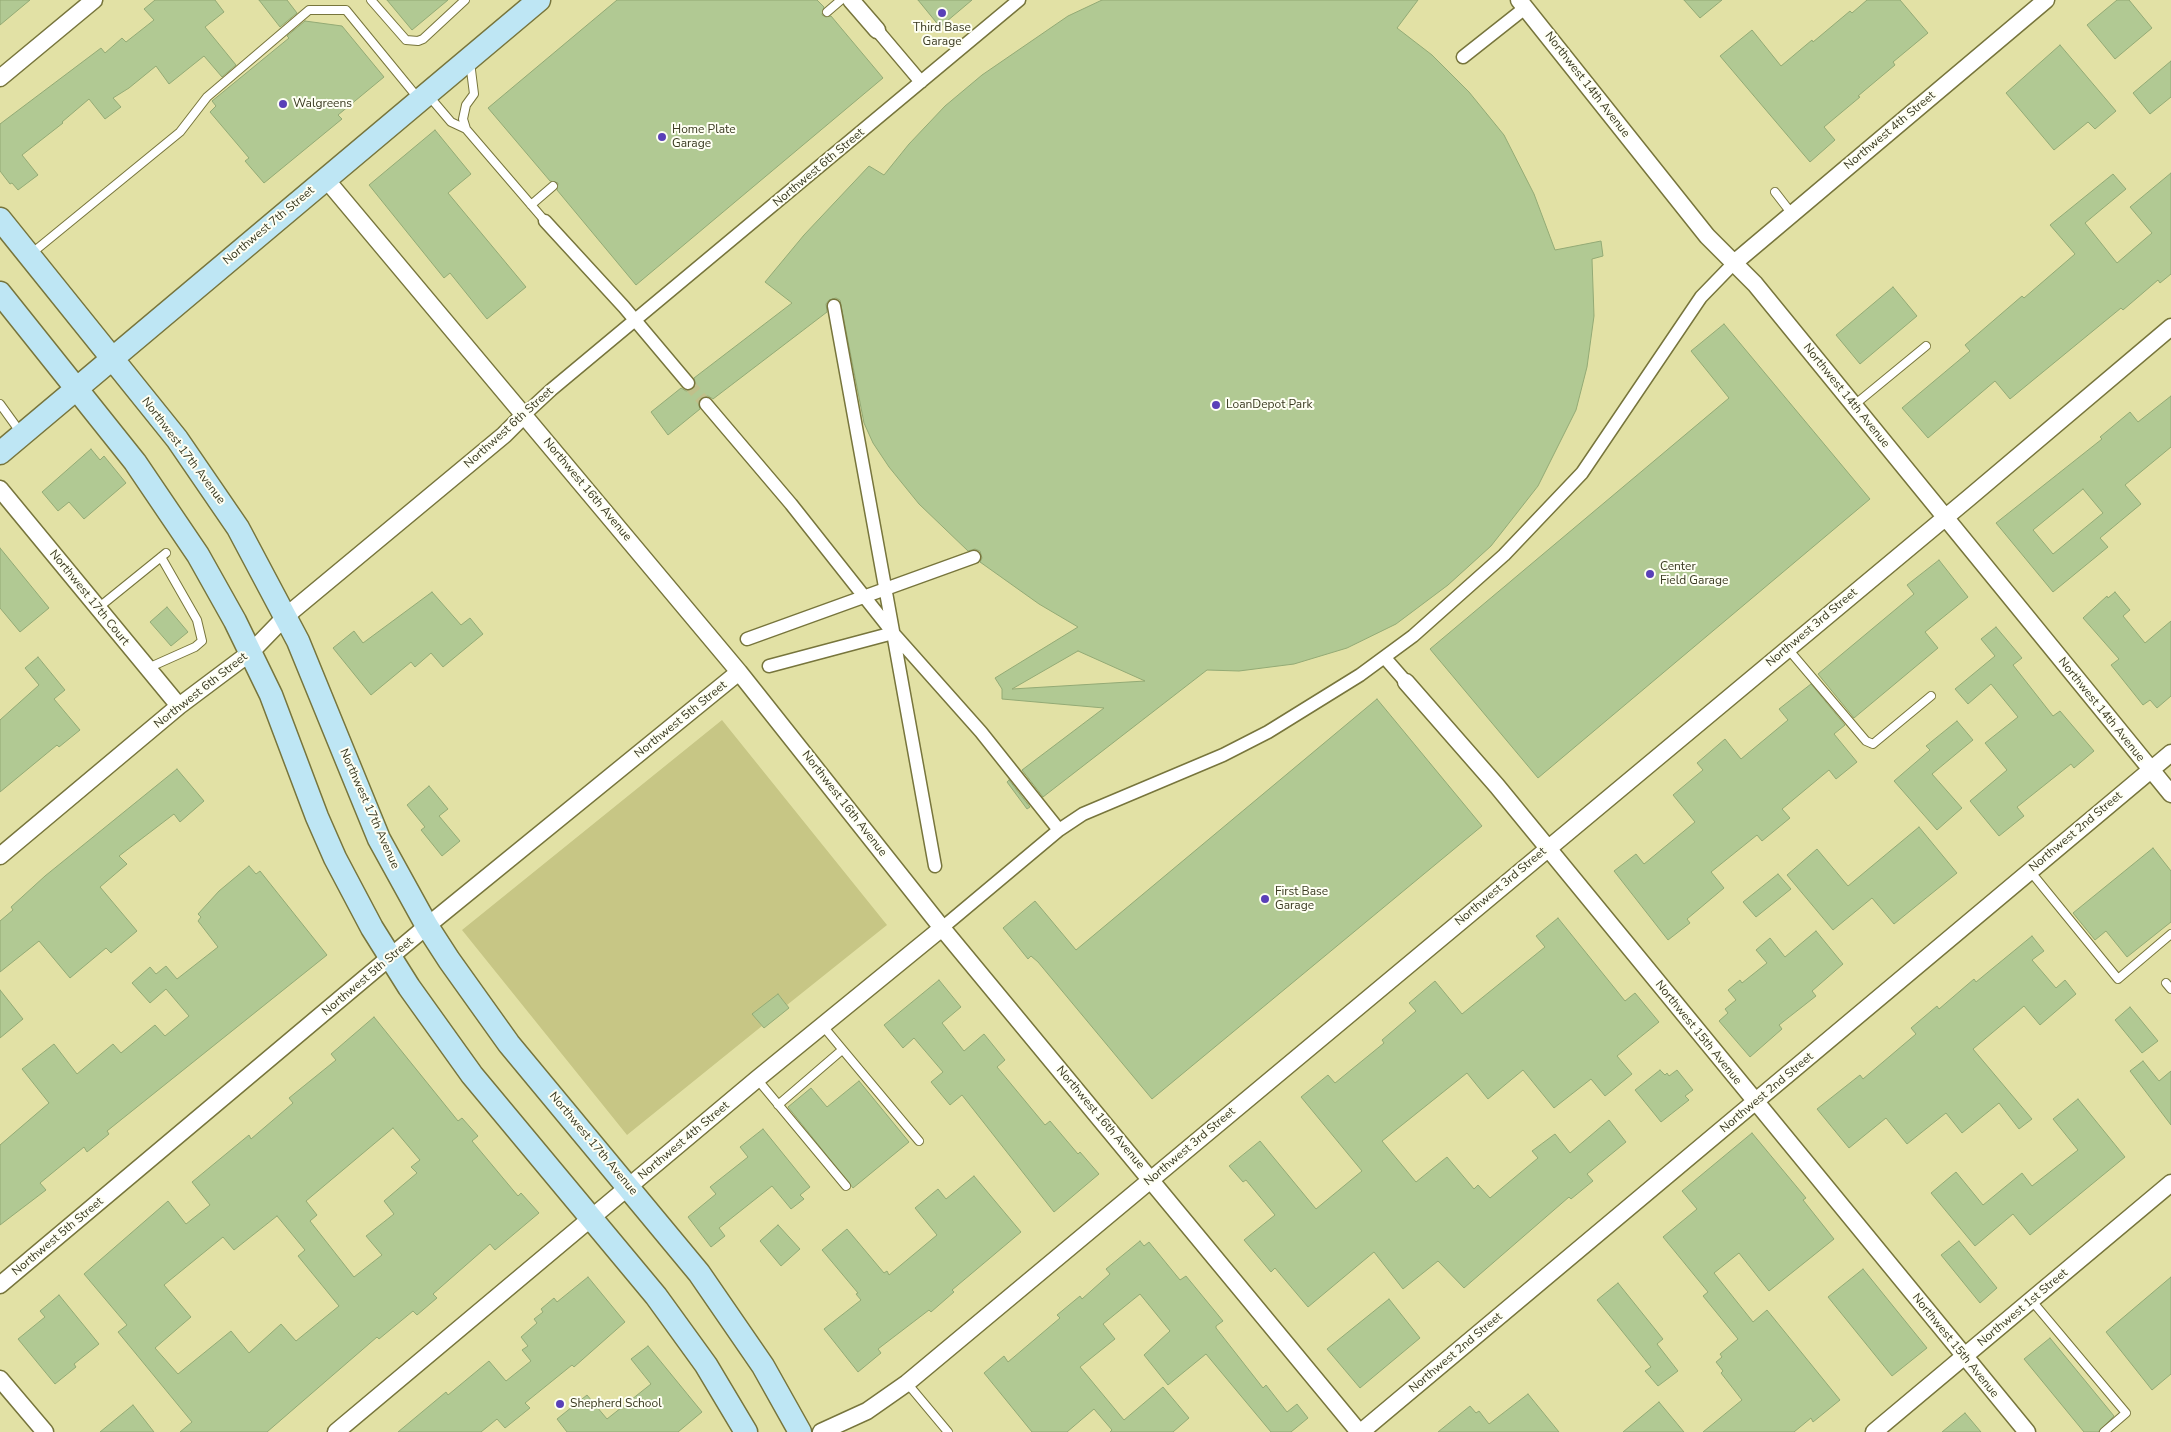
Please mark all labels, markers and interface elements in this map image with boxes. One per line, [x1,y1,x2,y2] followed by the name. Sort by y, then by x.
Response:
[936,7,948,19] marker: Third Base Garage
[913,21,971,49] place label: Third Base Garage
[1541,29,1633,141] street label: Northwest 14th Avenue
[1841,89,1939,173] street label: Northwest 4th Street
[293,97,352,111] place label: Walgreens
[277,98,289,110] marker: Walgreens
[672,123,736,151] place label: Home Plate Garage
[770,126,868,210] street label: Northwest 6th Street
[656,131,668,143] marker: Home Plate Garage
[220,184,318,268] street label: Northwest 7th Street
[1800,341,1892,451] street label: Northwest 14th Avenue
[462,384,556,472] street label: Northwest 6th Street
[138,395,228,507] street label: Northwest 17th Avenue
[1226,398,1312,412] place label: LoanDepot Park
[1210,399,1222,411] marker: LoanDepot Park
[540,436,634,544] street label: Northwest 16th Avenue
[46,547,132,649] street label: Northwest 17th Court
[1660,560,1728,588] place label: Center Field Garage
[1644,568,1656,580] marker: Center Field Garage
[1763,586,1861,670] street label: Northwest 3rd Street
[151,650,251,732] street label: Northwest 6th Street
[2055,655,2147,765] street label: Northwest 14th Avenue
[632,678,730,762] street label: Northwest 5th Street
[336,747,402,871] street label: Northwest 17th Avenue
[798,748,890,860] street label: Northwest 16th Avenue
[2026,789,2126,875] street label: Northwest 2nd Street
[1452,845,1550,929] street label: Northwest 3rd Street
[1275,885,1328,913] place label: First Base Garage
[1259,893,1271,905] marker: First Base Garage
[319,935,417,1019] street label: Northwest 5th Street
[1652,978,1744,1088] street label: Northwest 15th Avenue
[1717,1050,1817,1136] street label: Northwest 2nd Street
[1053,1064,1147,1172] street label: Northwest 16th Avenue
[546,1090,640,1198] street label: Northwest 17th Avenue
[635,1099,733,1183] street label: Northwest 4th Street
[1141,1105,1239,1189] street label: Northwest 3rd Street
[9,1195,107,1279] street label: Northwest 5th Street
[1975,1266,2071,1350] street label: Northwest 1st Street
[1909,1291,2001,1401] street label: Northwest 15th Avenue
[1406,1310,1506,1396] street label: Northwest 2nd Street
[570,1397,662,1411] place label: Shepherd School
[554,1398,566,1410] marker: Shepherd School

